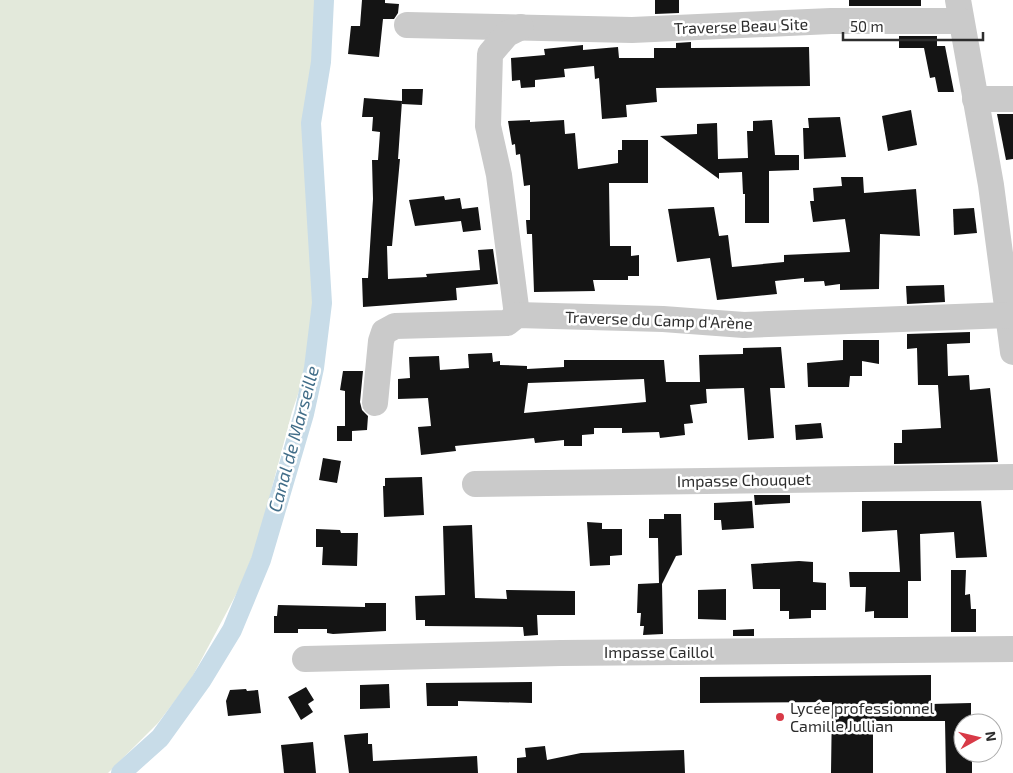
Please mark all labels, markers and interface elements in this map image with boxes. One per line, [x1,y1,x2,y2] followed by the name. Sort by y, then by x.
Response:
[843,10,983,42] scale bar
[674,14,808,37] street label: Traverse Beau Site
[850,17,884,35] text: 50 m
[565,307,753,332] street label: Traverse du Camp d'Arène
[263,363,323,514] water label: Canal de Marseille
[677,469,811,490] street label: Impasse Chouquet
[604,642,714,661] street label: Impasse Caillol
[790,698,935,735] place label: Lycée professionnel Camille Jullian
[774,711,786,723] marker: Lycée professionnel Camille Jullian
[953,713,1003,763] north arrow
[982,730,1000,742] text: N

